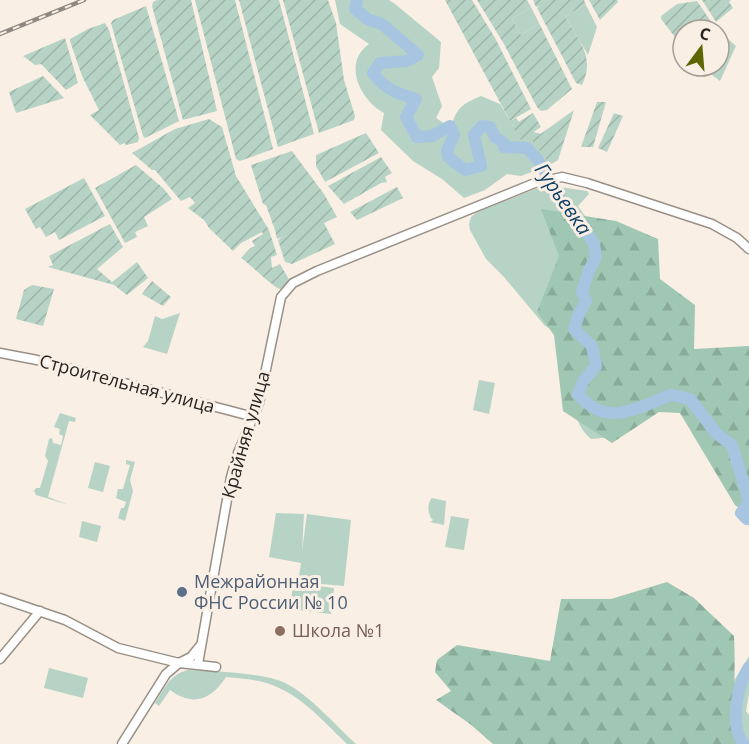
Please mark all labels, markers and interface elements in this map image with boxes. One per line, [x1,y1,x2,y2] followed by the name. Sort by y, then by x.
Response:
[671,18,731,78] north arrow
[697,22,713,46] text: С
[529,157,598,240] water label: Гурьевка
[37,348,218,418] street label: Строительная улица
[215,368,275,501] street label: Крайняя улица
[194,569,348,614] place label: Межрайонная ФНС России № 10
[175,585,189,599] marker: Межрайонная ФНС России № 10
[292,618,384,642] place label: Школа №1
[273,624,287,638] marker: Школа №1

